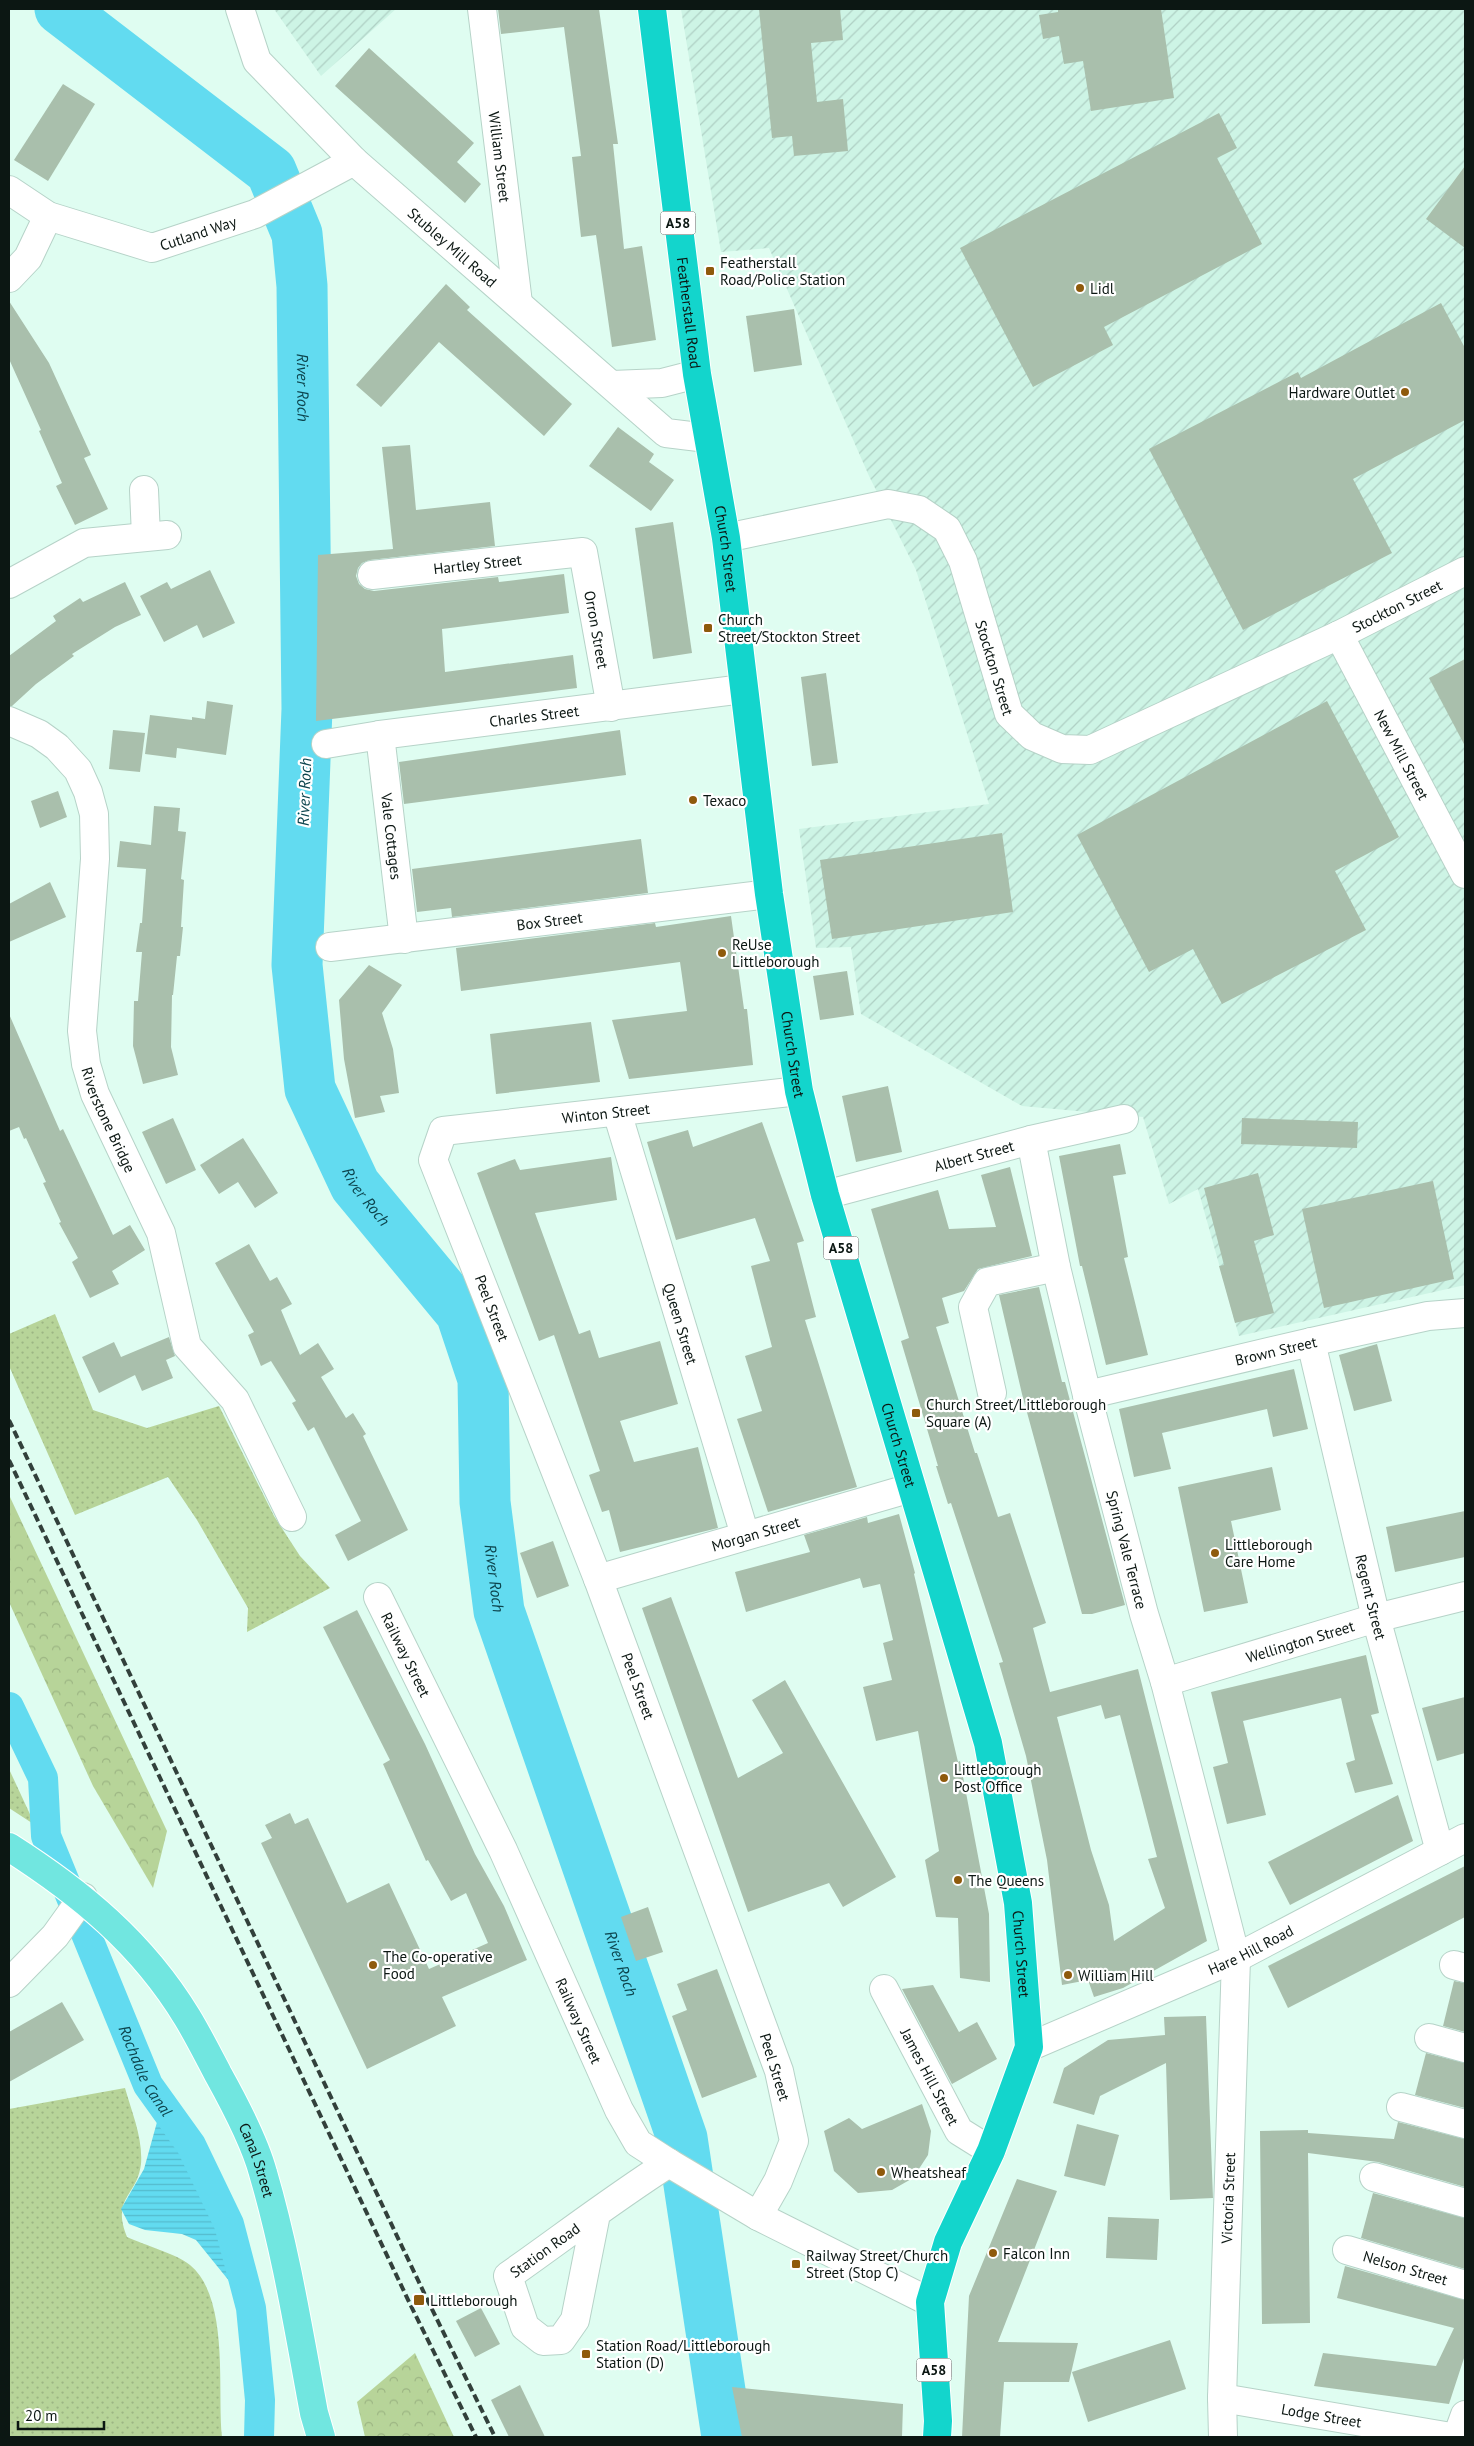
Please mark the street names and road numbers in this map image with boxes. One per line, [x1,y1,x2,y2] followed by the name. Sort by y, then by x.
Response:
[485,110,515,203] street label: William Street
[404,203,501,291] street label: Stubley Mill Road
[157,211,239,254] street label: Cutland Way
[660,212,696,234] road number: A58
[673,256,706,370] street label: Featherstall Road
[711,504,742,593] street label: Church Street
[432,549,523,578] street label: Hartley Street
[1348,575,1445,636] street label: Stockton Street
[581,589,613,670] street label: Orron Street
[972,618,1018,717] street label: Stockton Street
[488,700,580,731] street label: Charles Street
[1370,706,1434,803] street label: New Mill Street
[377,791,406,881] street label: Vale Cottages
[515,907,583,934] street label: Box Street
[777,1010,810,1100] street label: Church Street
[78,1065,140,1176] street label: Riverstone Bridge
[561,1098,651,1127] street label: Winton Street
[932,1136,1016,1175] street label: Albert Street
[824,1236,858,1260] road number: A58
[471,1272,513,1344] street label: Peel Street
[660,1281,702,1367] street label: Queen Street
[1233,1332,1318,1369] street label: Brown Street
[878,1400,921,1489] street label: Church Street
[1103,1488,1152,1611] street label: Spring Vale Terrace
[709,1511,802,1555] street label: Morgan Street
[1352,1552,1391,1642] street label: Regent Street
[377,1609,435,1700] street label: Railway Street
[1244,1616,1356,1666] street label: Wellington Street
[617,1650,659,1722] street label: Peel Street
[1009,1910,1035,1998] street label: Church Street
[1205,1920,1296,1979] street label: Hare Hill Road
[552,1975,607,2066] street label: Railway Street
[896,2024,964,2128] street label: James Hill Street
[756,2031,794,2103] street label: Peel Street
[235,2119,279,2199] street label: Canal Street
[1217,2152,1239,2245] street label: Victoria Street
[506,2218,583,2281] street label: Station Road
[1361,2246,1450,2289] street label: Nelson Street
[916,2358,952,2382] road number: A58
[1280,2399,1363,2431] street label: Lodge Street

